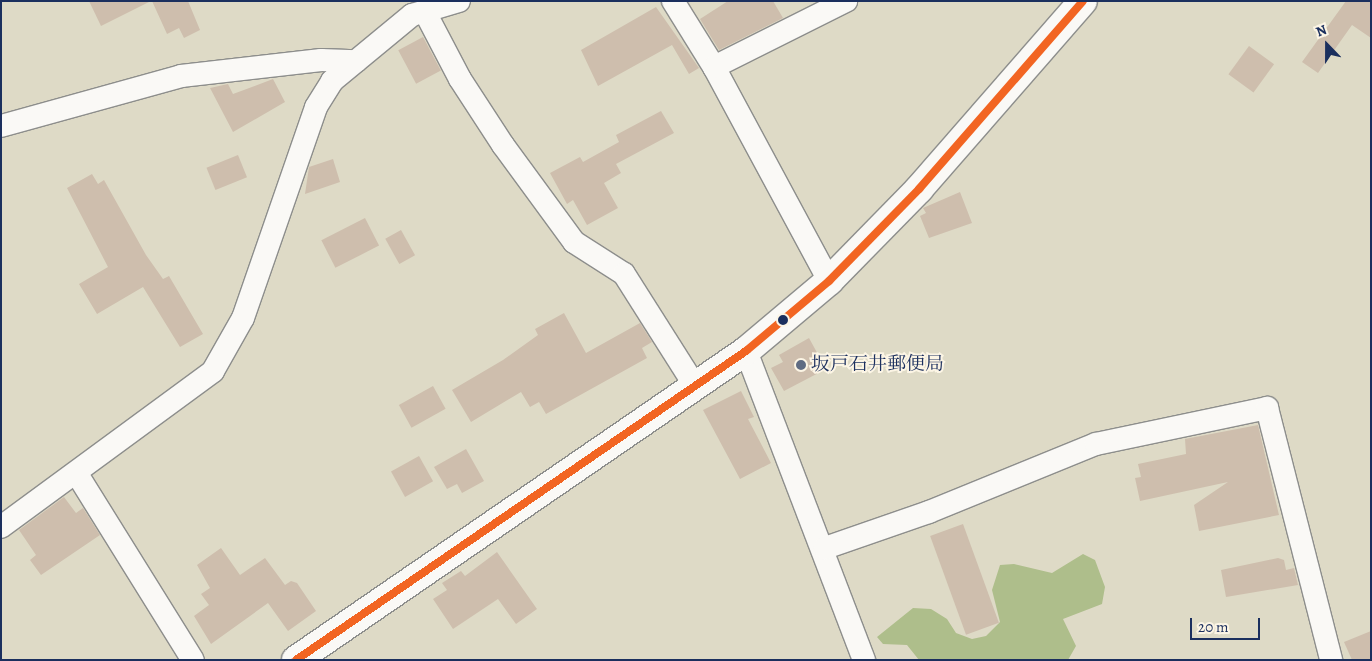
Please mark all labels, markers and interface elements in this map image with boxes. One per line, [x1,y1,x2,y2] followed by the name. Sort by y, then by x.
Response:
[1302,20,1352,70] north arrow
[1313,20,1329,41] text: N
[778,315,788,325] unlabelled marker
[811,354,944,376] place label: 坂戸石井郵便局
[795,359,807,371] marker: 坂戸石井郵便局
[1192,608,1262,640] scale bar
[1198,617,1229,637] text: 20 m

